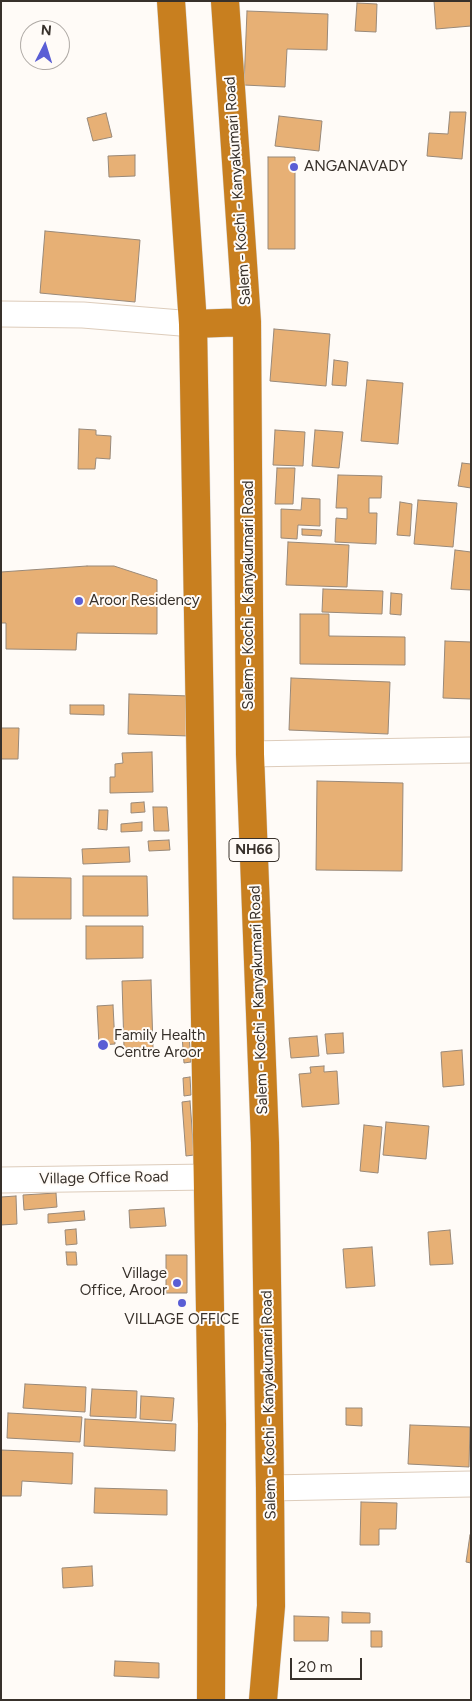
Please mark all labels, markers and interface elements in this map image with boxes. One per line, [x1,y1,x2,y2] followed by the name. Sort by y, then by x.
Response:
[20,20,70,70] north arrow
[40,22,52,39] text: N
[221,76,255,306] street label: Salem - Kochi - Kanyakumari Road
[304,158,407,176] place label: ANGANAVADY
[288,161,300,173] marker: ANGANAVADY
[240,480,258,710] street label: Salem - Kochi - Kanyakumari Road
[89,592,200,610] place label: Aroor Residency
[73,595,85,607] marker: Aroor Residency
[229,838,279,862] road number: NH66
[246,885,272,1115] street label: Salem - Kochi - Kanyakumari Road
[114,1027,205,1062] place label: Family Health Centre Aroor
[96,1038,110,1052] marker: Family Health Centre Aroor
[39,1168,169,1188] street label: Village Office Road
[80,1265,167,1300] place label: Village Office, Aroor
[171,1277,183,1289] marker: Village Office, Aroor
[258,1290,280,1520] street label: Salem - Kochi - Kanyakumari Road
[176,1297,188,1309] marker: VILLAGE OFFICE
[124,1311,240,1329] place label: VILLAGE OFFICE
[292,1648,364,1680] scale bar
[298,1658,332,1676] text: 20 m

